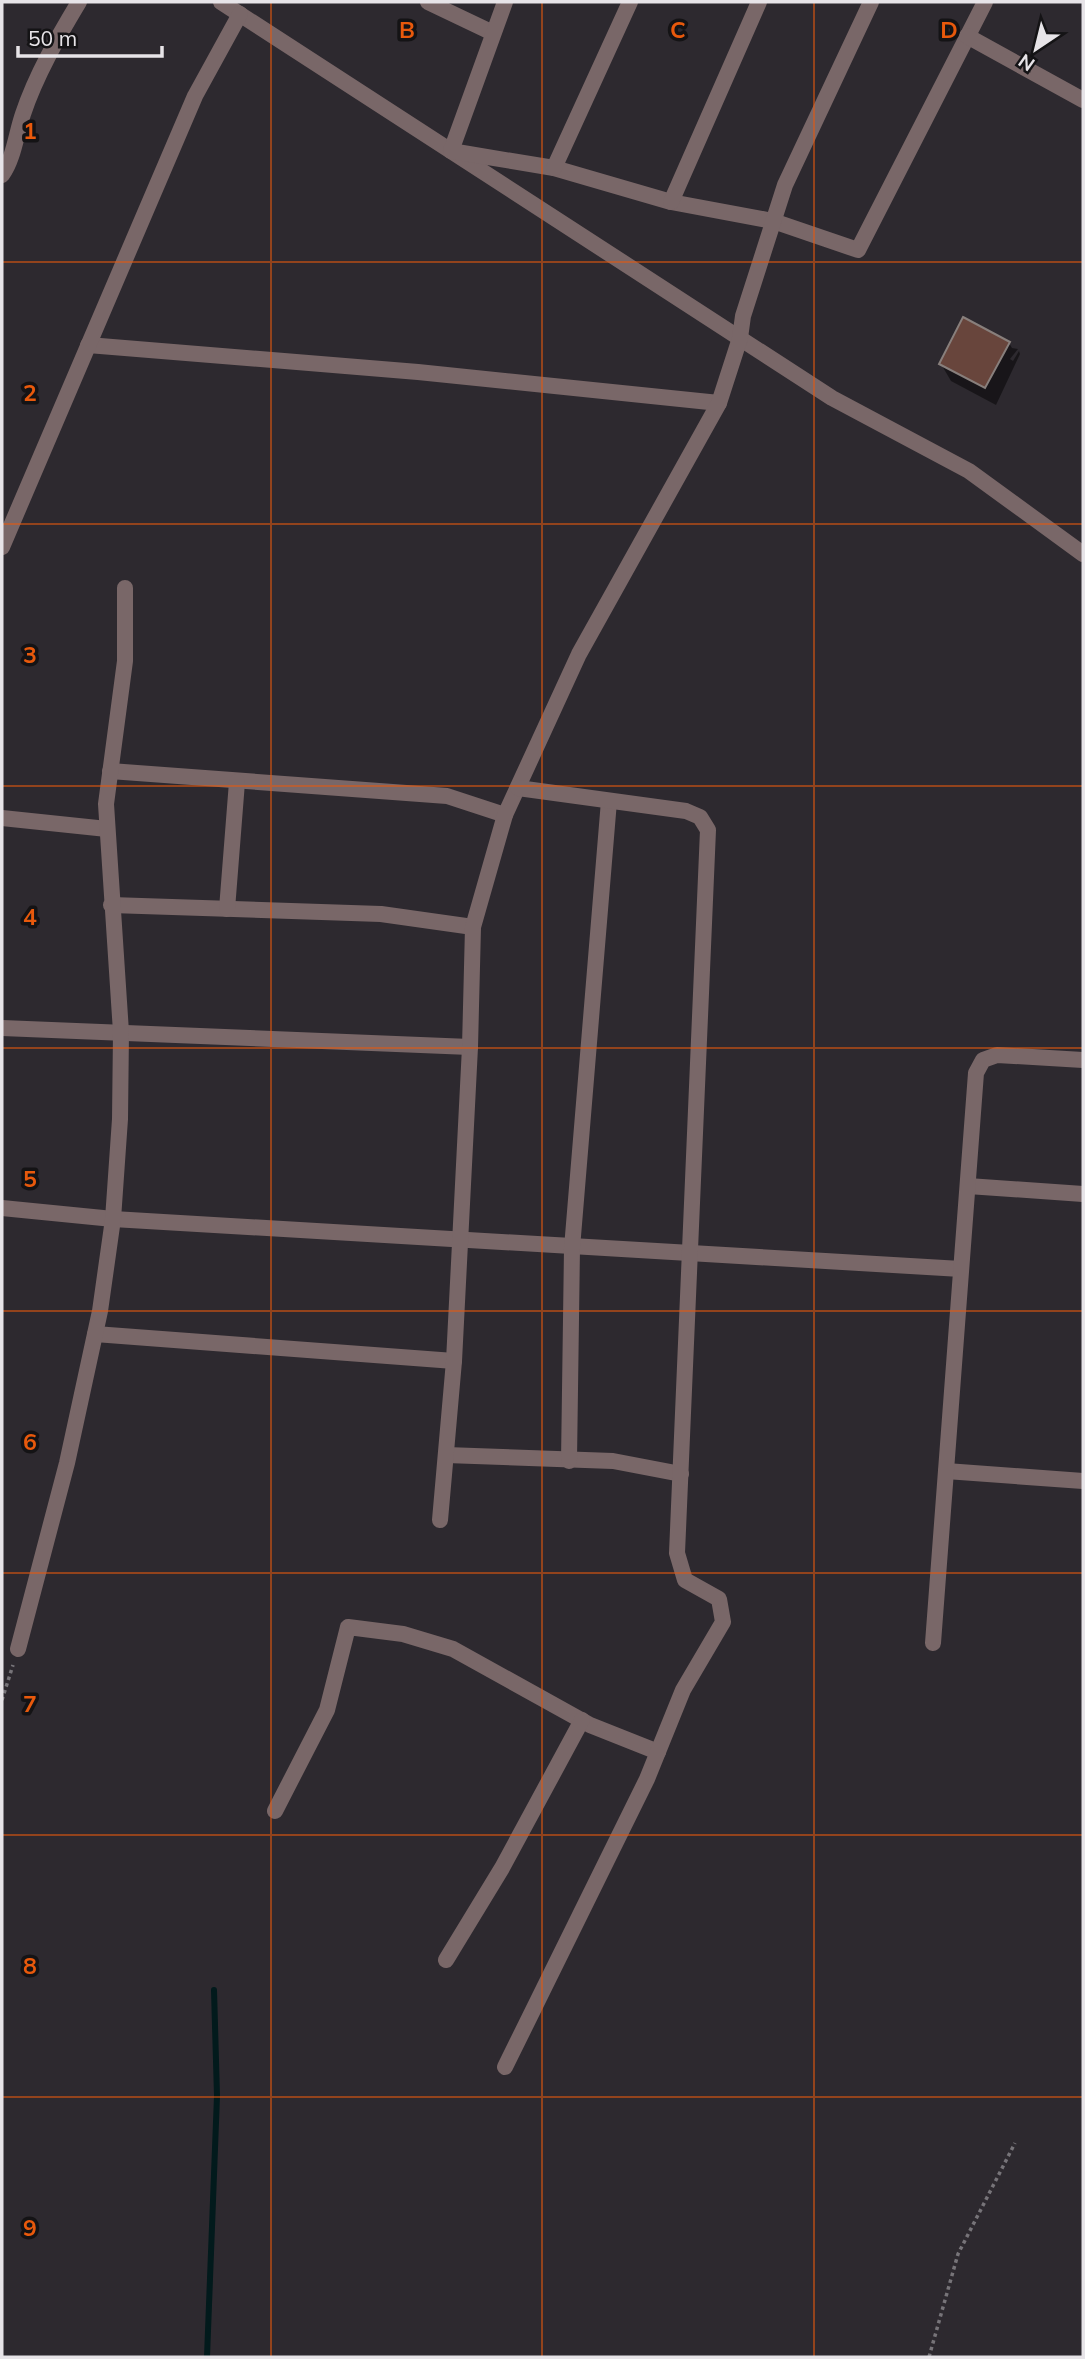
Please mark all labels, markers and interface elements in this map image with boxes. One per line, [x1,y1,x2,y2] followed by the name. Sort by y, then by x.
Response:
[18,14,161,58] scale bar
[1001,14,1071,84] north arrow
[399,15,415,44] text: B
[670,15,686,44] text: C
[940,15,958,44] text: D
[28,25,77,51] text: 50 m
[1013,49,1039,77] text: N
[23,116,37,145] text: 1
[23,378,37,407] text: 2
[23,640,37,669] text: 3
[23,902,37,931] text: 4
[23,1164,37,1193] text: 5
[23,1427,37,1456] text: 6
[23,1689,37,1718] text: 7
[23,1951,37,1980] text: 8
[23,2213,37,2242] text: 9

